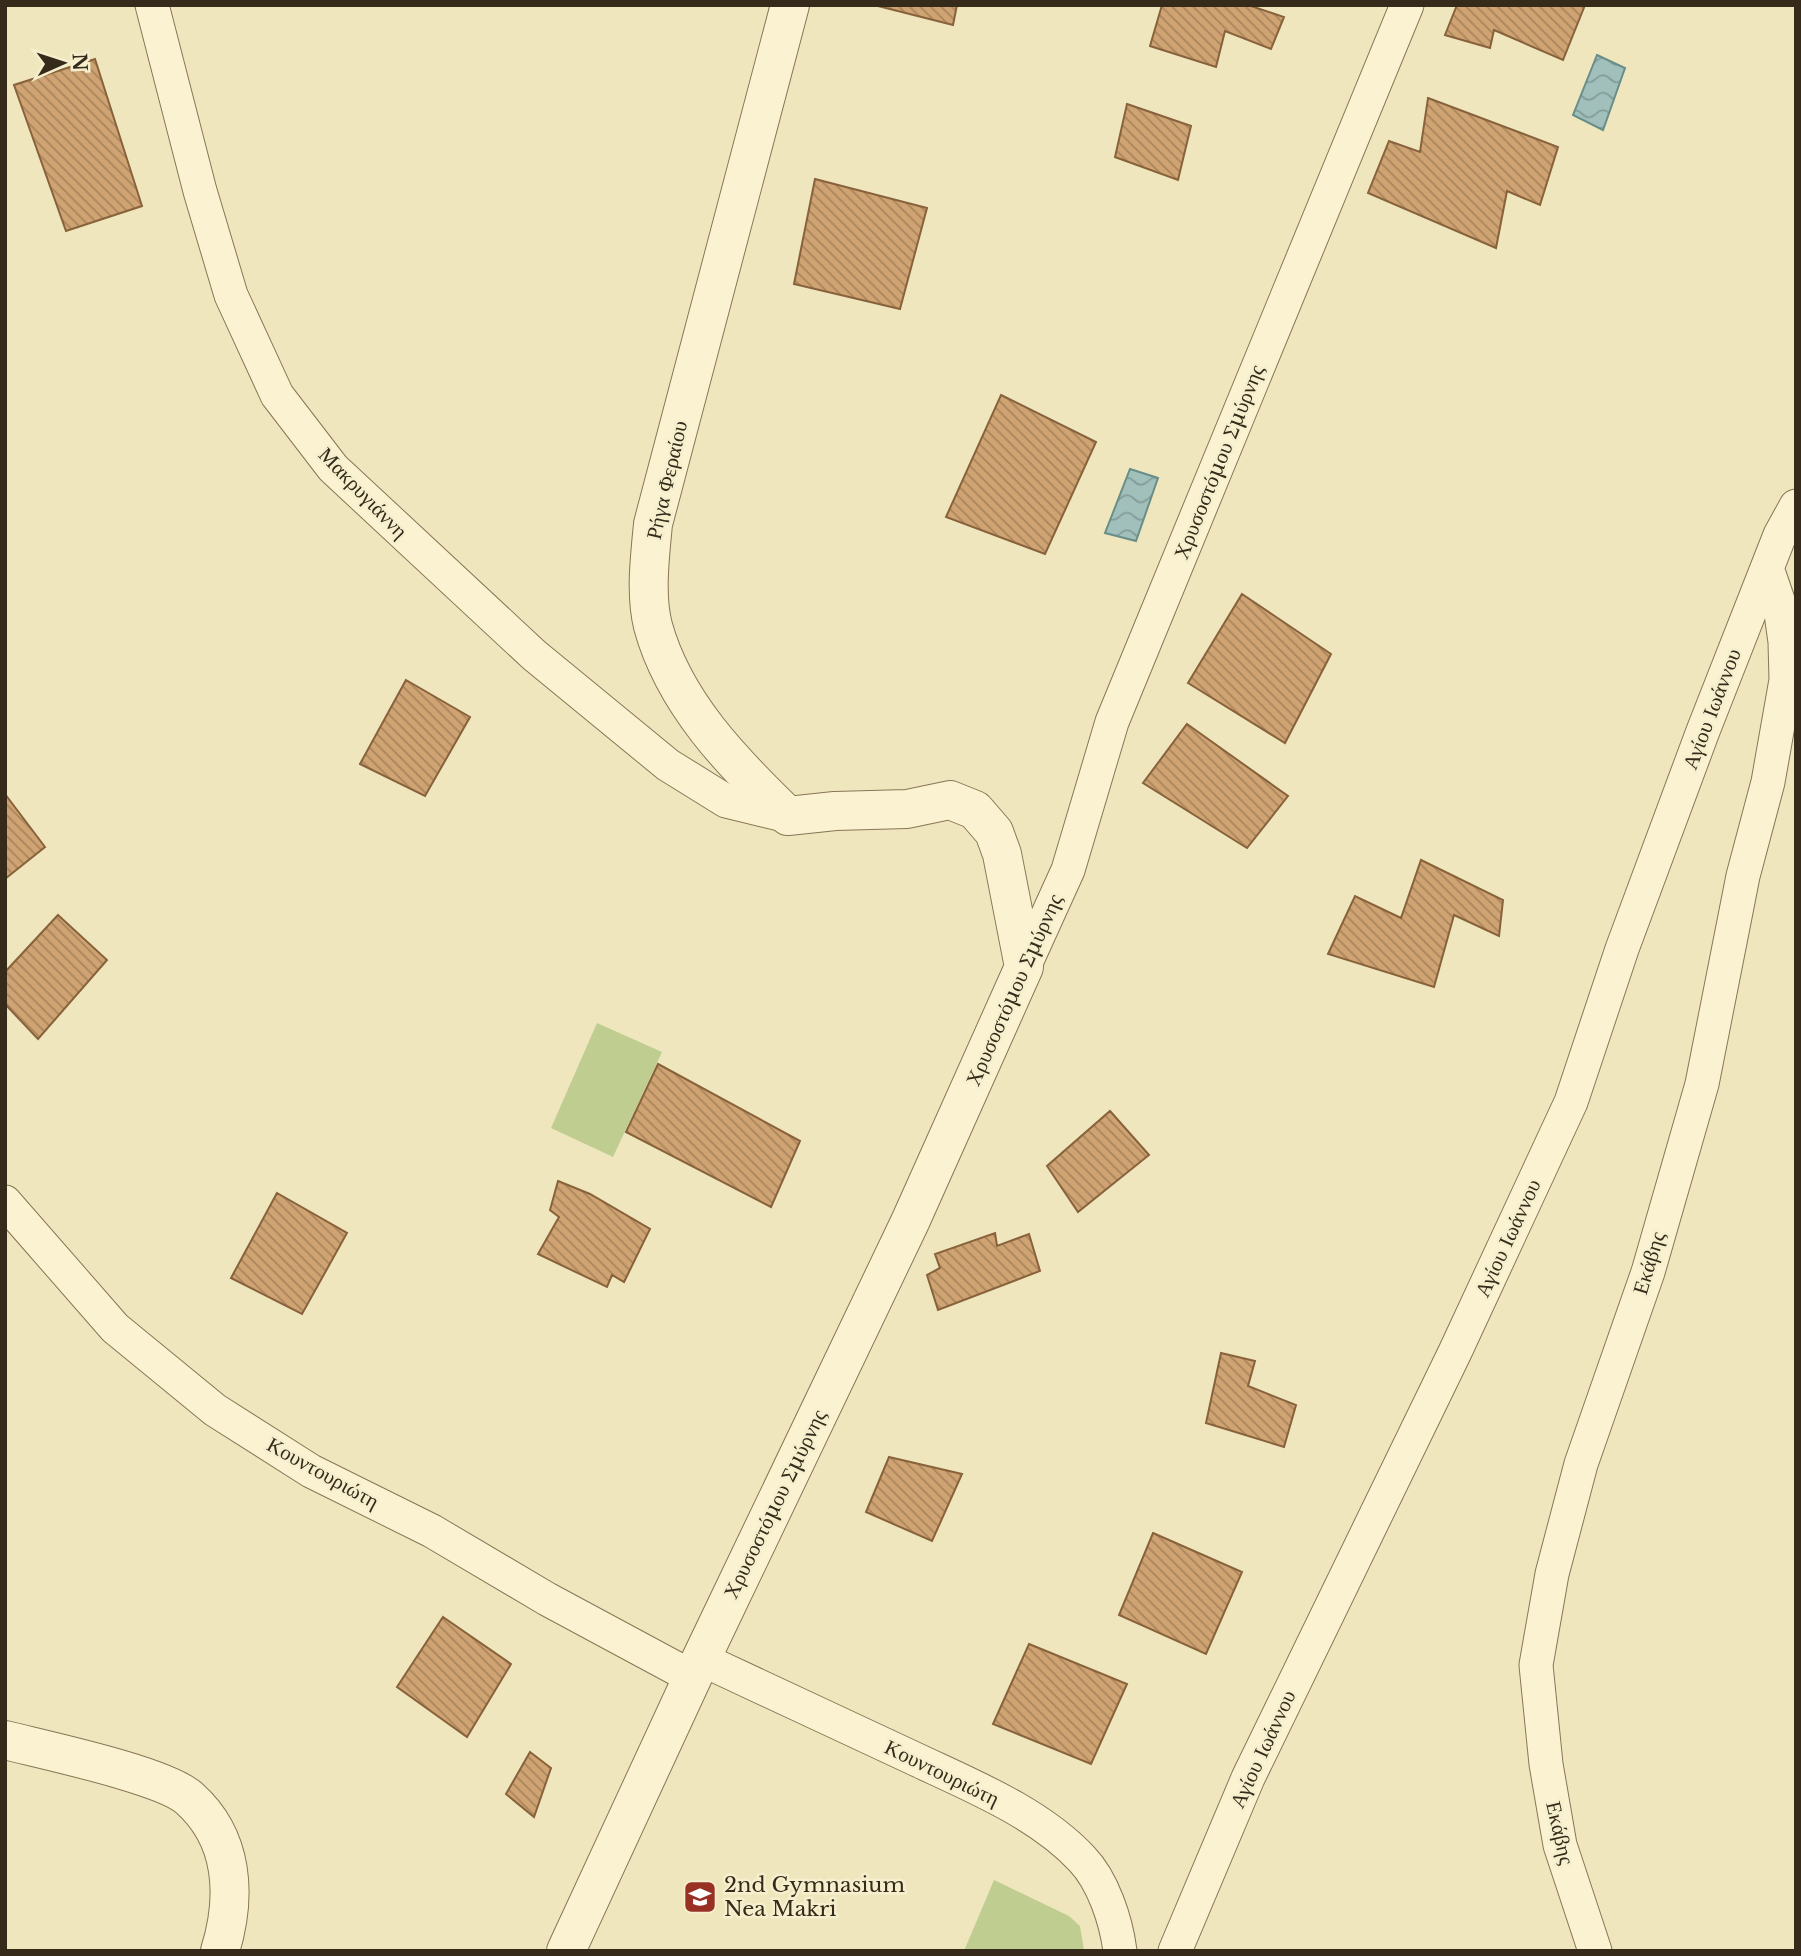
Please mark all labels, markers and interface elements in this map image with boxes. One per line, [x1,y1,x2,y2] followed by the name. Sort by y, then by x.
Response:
[28,28,98,98] north arrow
[68,53,91,72] text: N
[1168,360,1270,563] street label: Χρυσοστόμου Σμύρνης
[641,418,693,542] street label: Ρήγα Φεραίου
[313,442,413,544] street label: Μακρυγιάννη
[1677,645,1747,773] street label: Αγίου Ιωάννου
[960,889,1068,1090] street label: Χρυσοστόμου Σμύρνης
[1469,1175,1547,1301] street label: Αγίου Ιωάννου
[1627,1228,1671,1298] street label: Εκάβης
[718,1405,832,1603] street label: Χρυσοστόμου Σμύρνης
[262,1432,384,1514] street label: Κουντουριώτη
[1224,1686,1302,1812] street label: Αγίου Ιωάννου
[880,1734,1004,1812] street label: Κουντουριώτη
[1540,1799,1580,1868] street label: Εκάβης
[724,1872,905,1922] place label: 2nd Gymnasium Nea Makri
[681,1878,719,1916] school or university icon: 2nd Gymnasium Nea Makri

